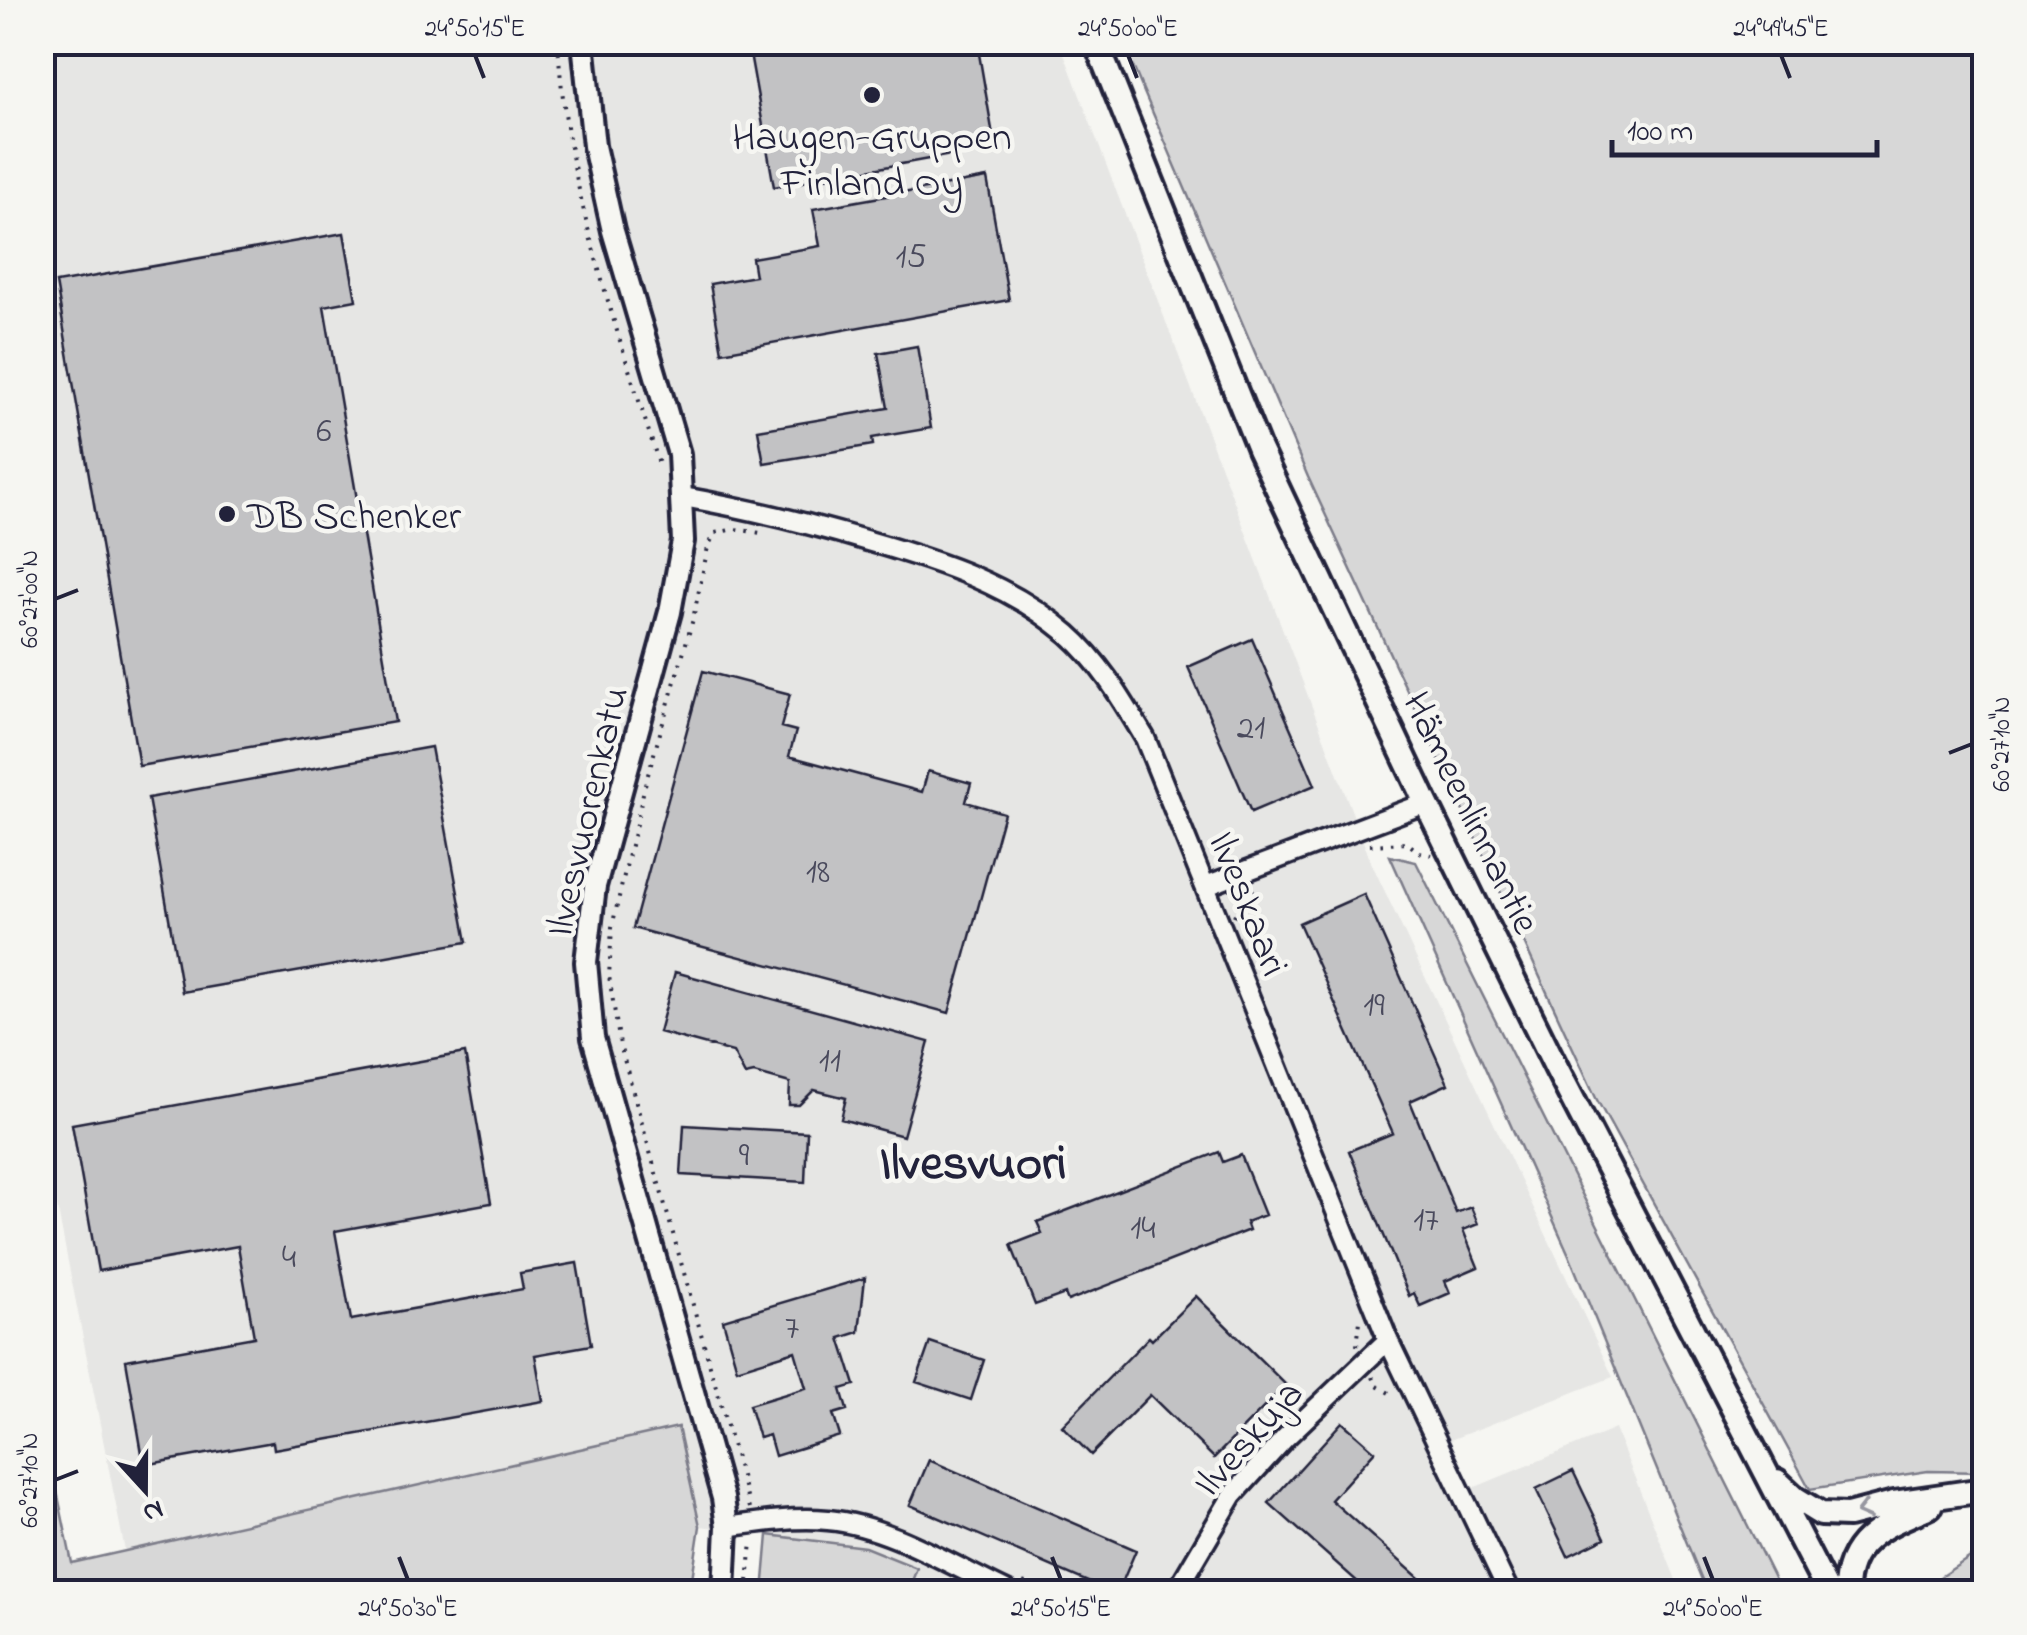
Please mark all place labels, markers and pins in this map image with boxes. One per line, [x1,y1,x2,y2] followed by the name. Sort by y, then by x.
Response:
[861,84,883,106] marker: Haugen-Gruppen Finland Oy
[732,110,1012,215] place label: Haugen-Gruppen Finland Oy
[246,489,462,548] place label: DB Schenker
[216,503,238,525] marker: DB Schenker

